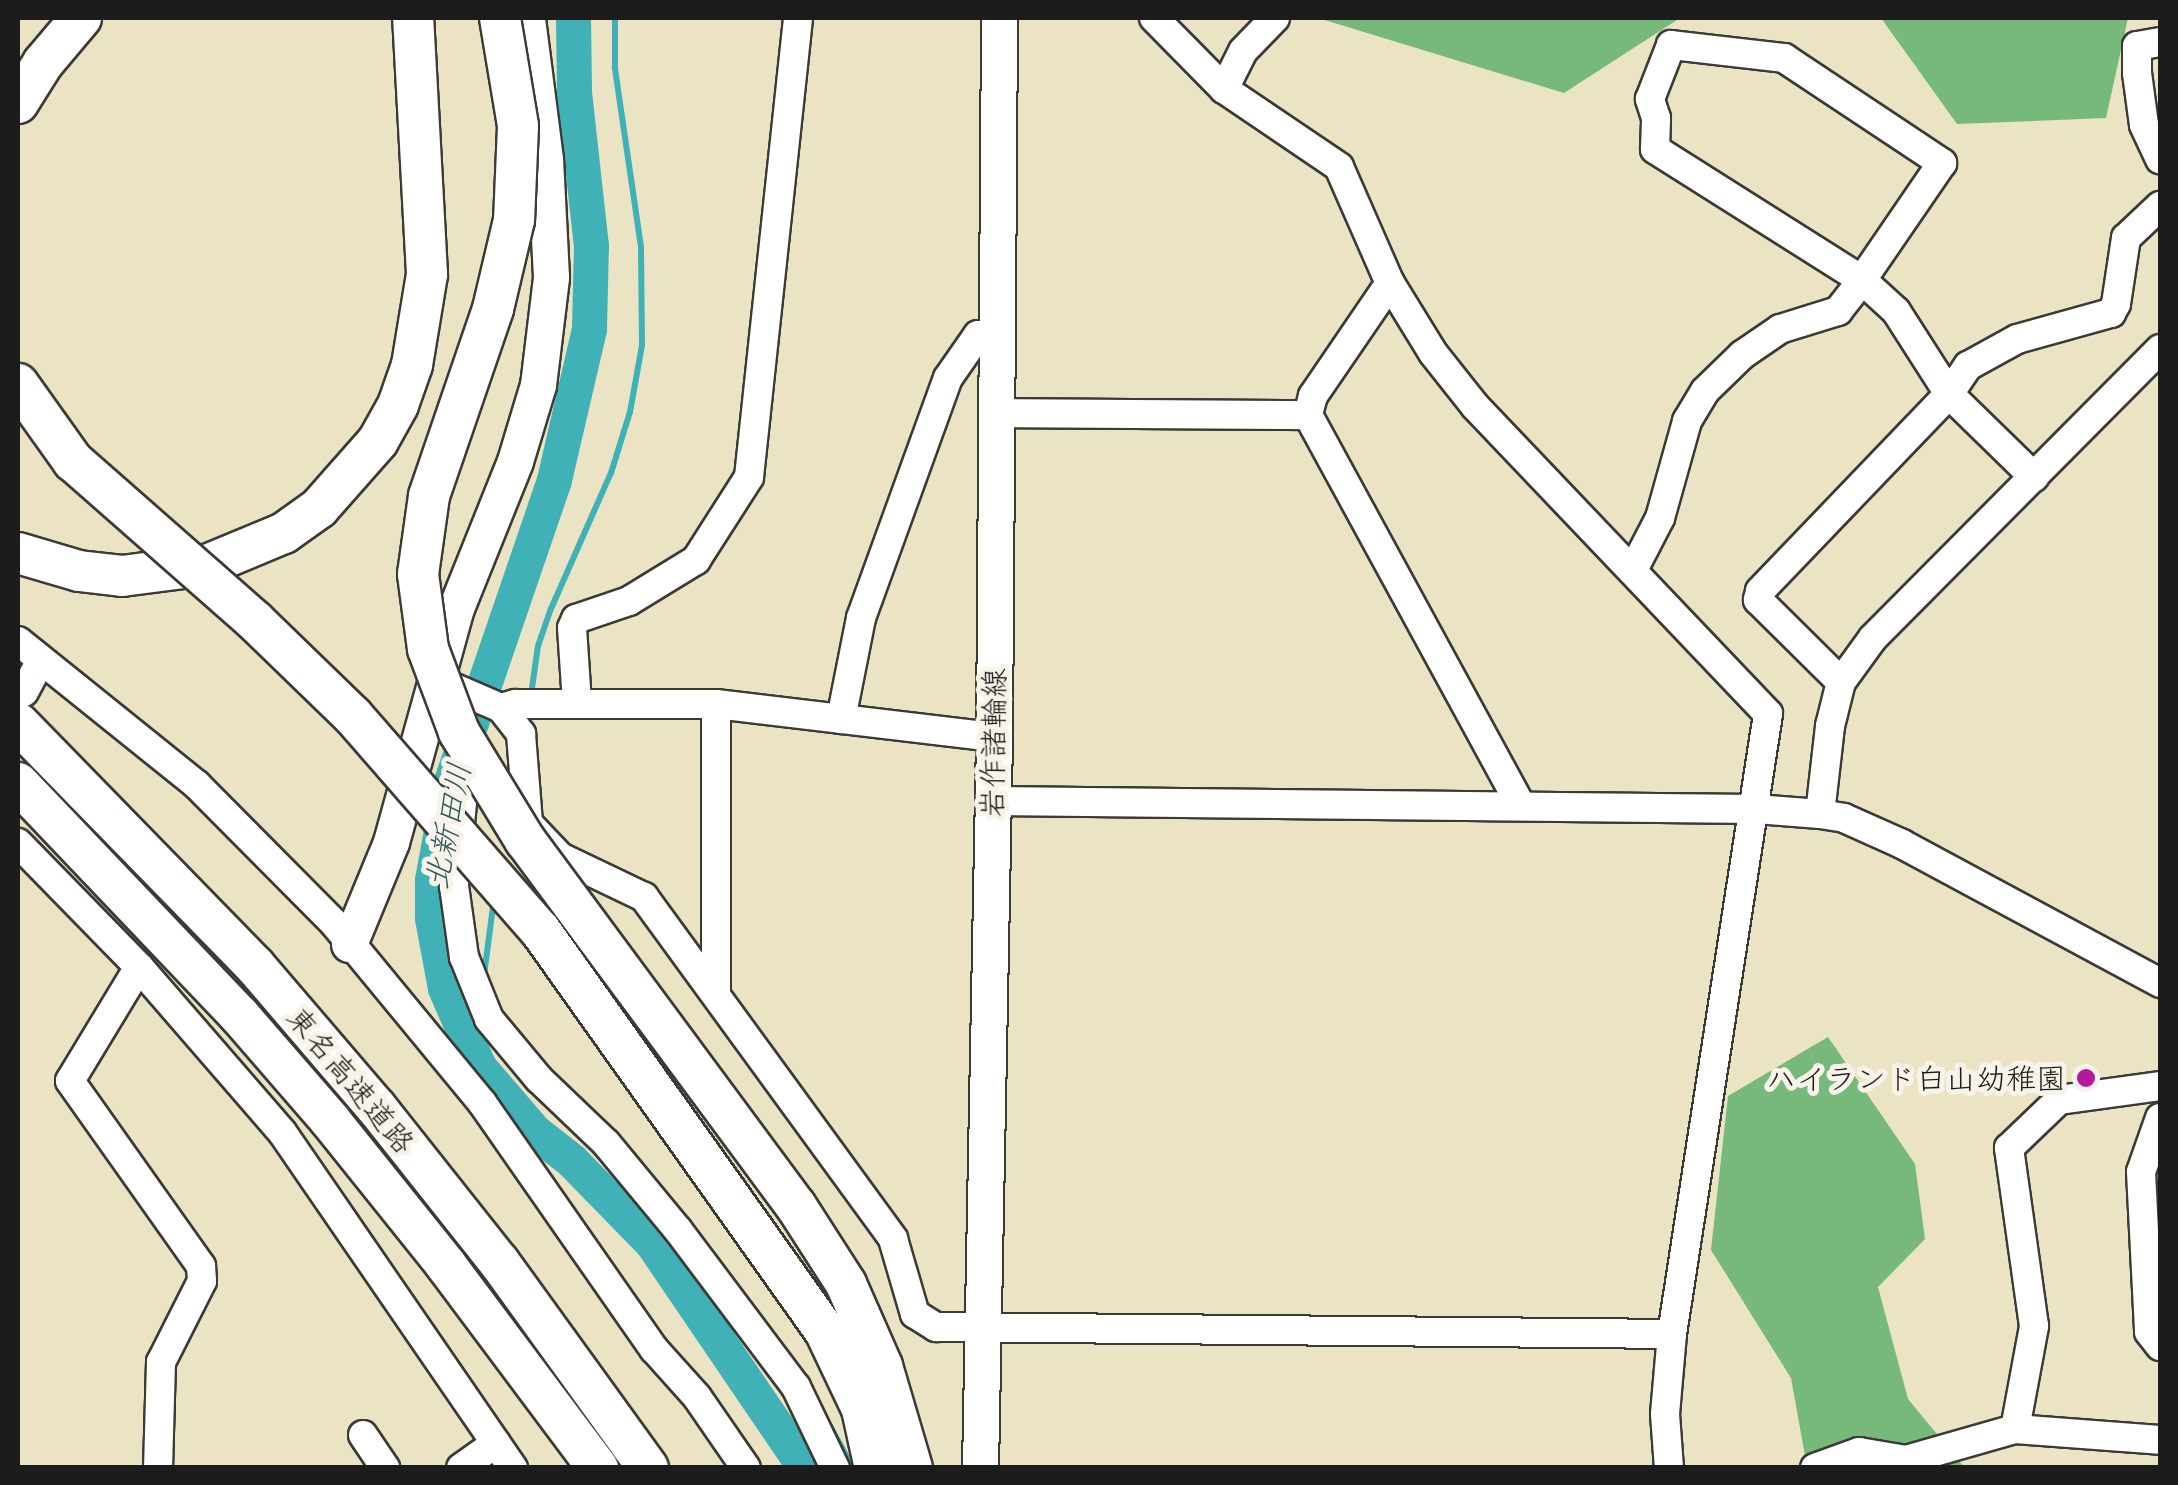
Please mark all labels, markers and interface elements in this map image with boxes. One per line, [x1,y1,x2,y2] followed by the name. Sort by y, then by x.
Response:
[974,668,1012,818] street label: 岩作諸輪線
[417,760,479,892] water label: 北新田川
[279,999,423,1161] street label: 東名高速道路
[1766,1060,2066,1096] place label: ハイランド白山幼稚園
[2075,1067,2097,1089] marker: ハイランド白山幼稚園

